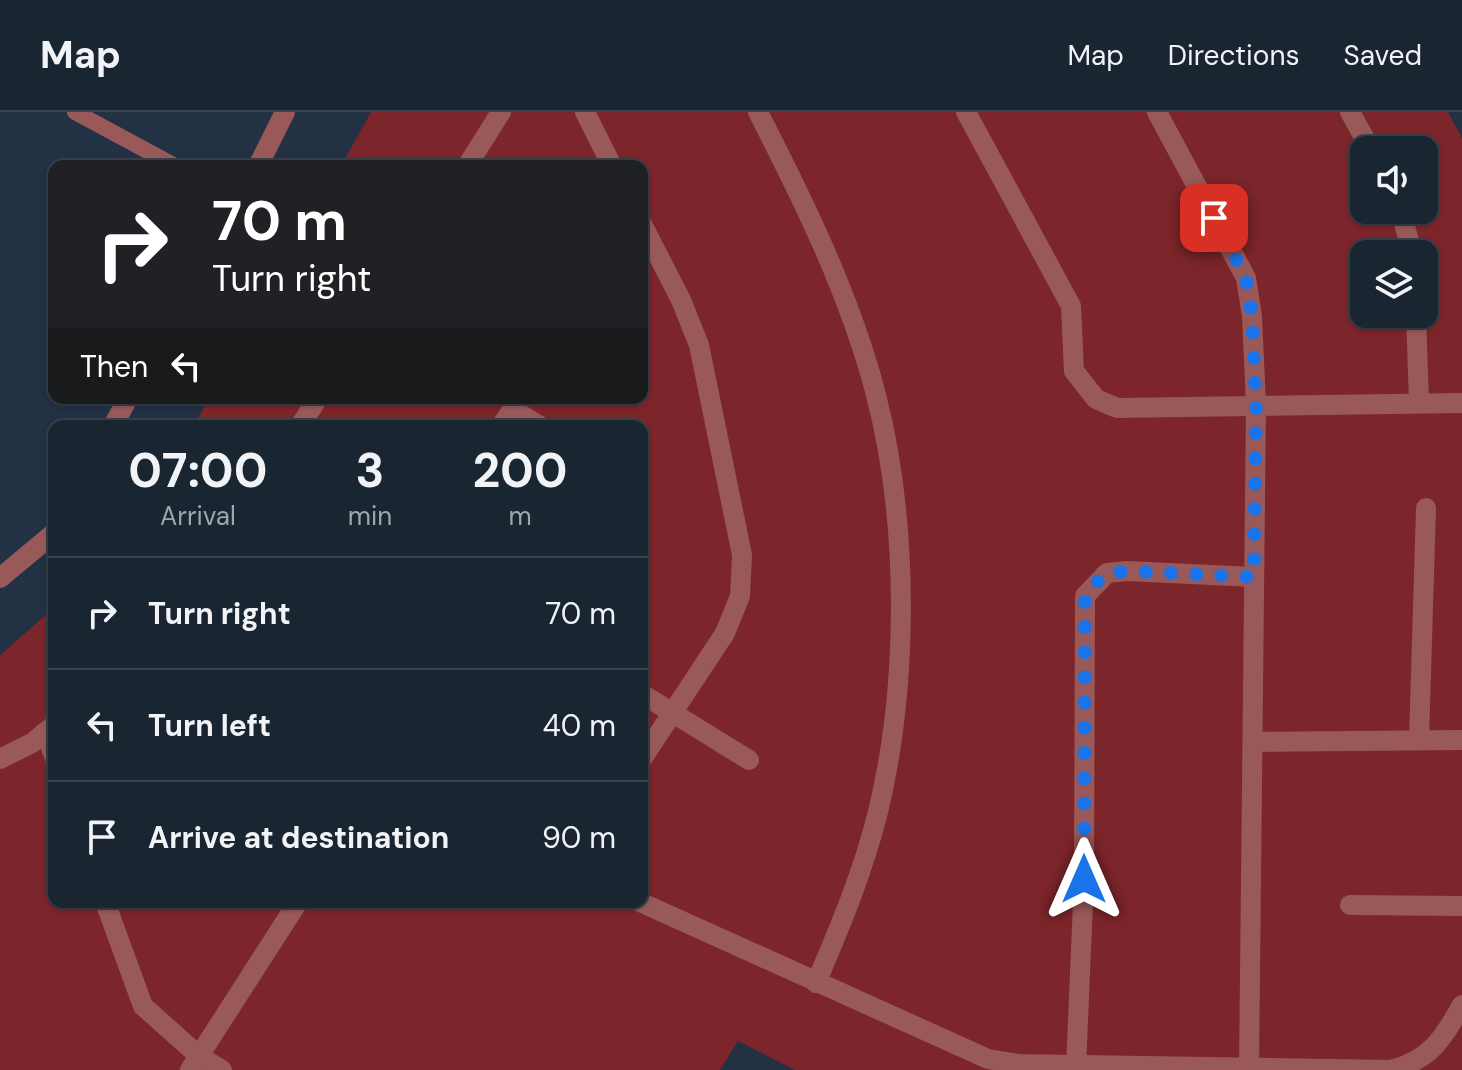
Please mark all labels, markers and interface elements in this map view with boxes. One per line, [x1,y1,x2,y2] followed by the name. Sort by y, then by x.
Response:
[40,30,121,80] text: Map
[1067,37,1124,74] text: Map
[1168,37,1300,74] text: Directions
[1344,37,1422,74] text: Saved
[1350,136,1438,328] map controls
[1350,136,1438,224] button: sound
[212,184,347,257] text: 70 m
[1180,184,1248,252] pin
[80,192,184,296] icon: right
[1192,196,1236,240] icon: arrive
[1350,240,1438,328] button: layers
[212,255,371,302] text: Turn right
[164,344,208,388] icon: left
[80,347,148,386] text: Then
[128,439,267,502] text: 07:00
[355,439,384,502] text: 3
[473,439,568,502] text: 200
[160,499,236,533] text: Arrival
[348,499,392,533] text: min
[508,499,532,533] text: m
[80,591,124,635] icon: right
[148,594,291,633] text: Turn right
[545,594,616,633] text: 70 m
[80,703,124,747] icon: left
[148,706,271,745] text: Turn left
[543,706,616,745] text: 40 m
[80,815,124,859] icon: arrive
[148,818,449,857] text: Arrive at destination
[542,818,616,857] text: 90 m
[1042,837,1126,921] position arrow

